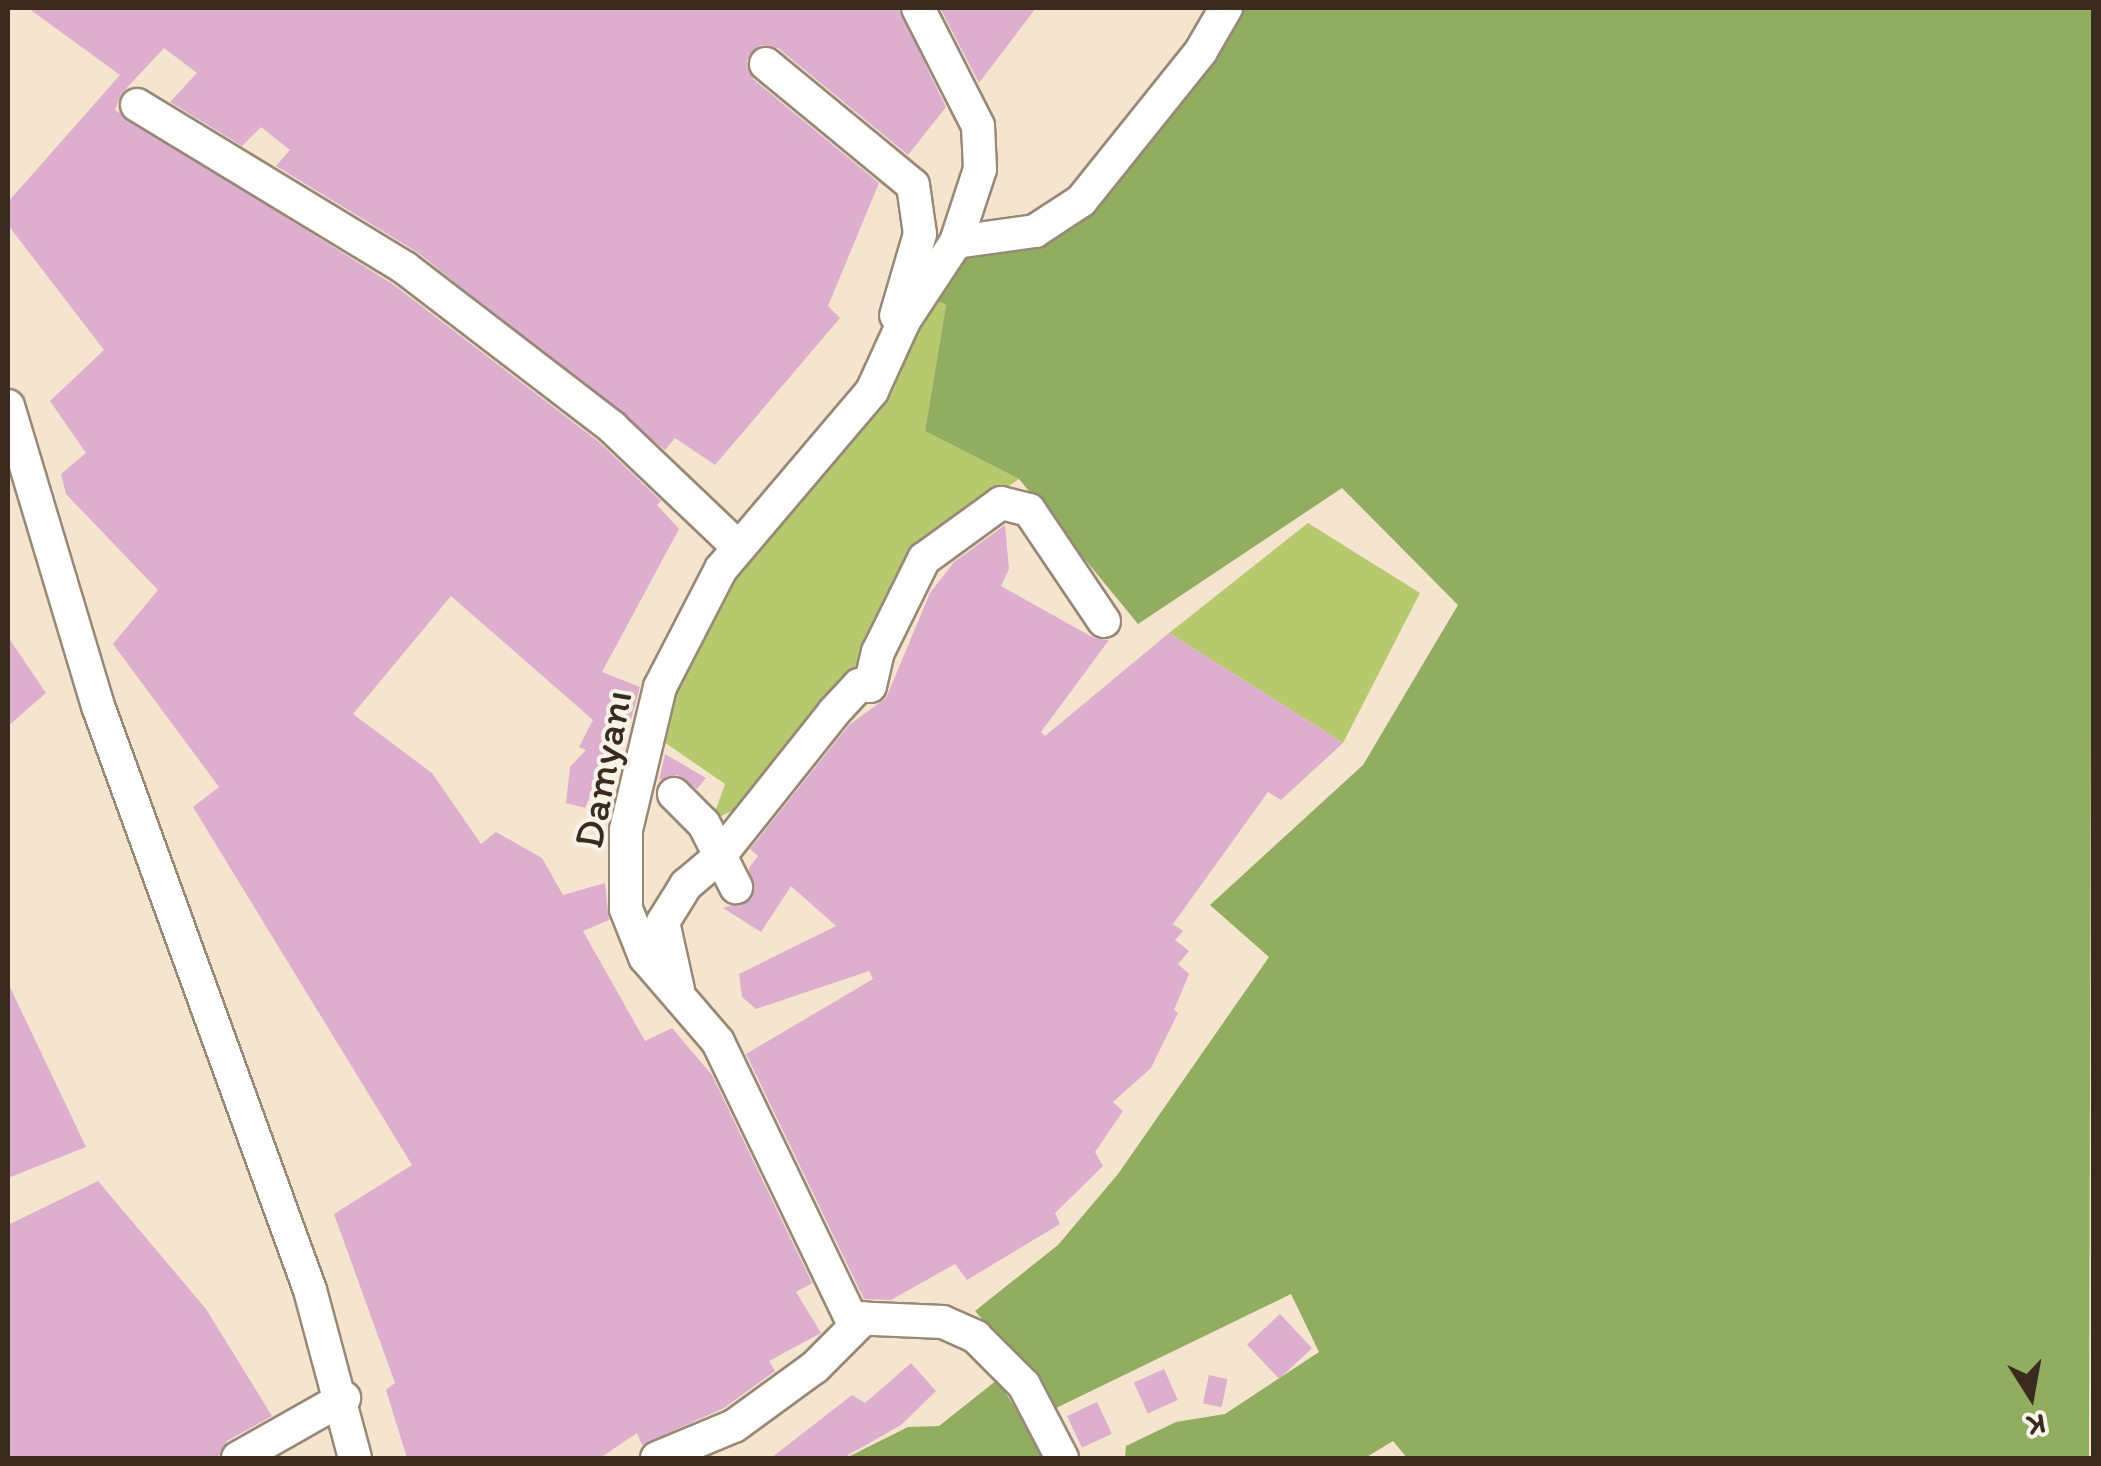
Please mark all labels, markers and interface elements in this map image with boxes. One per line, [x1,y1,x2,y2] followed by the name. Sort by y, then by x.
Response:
[563,686,643,852] street label: Damyanı
[1981,1346,2081,1446] north arrow
[2025,1407,2049,1444] text: K

